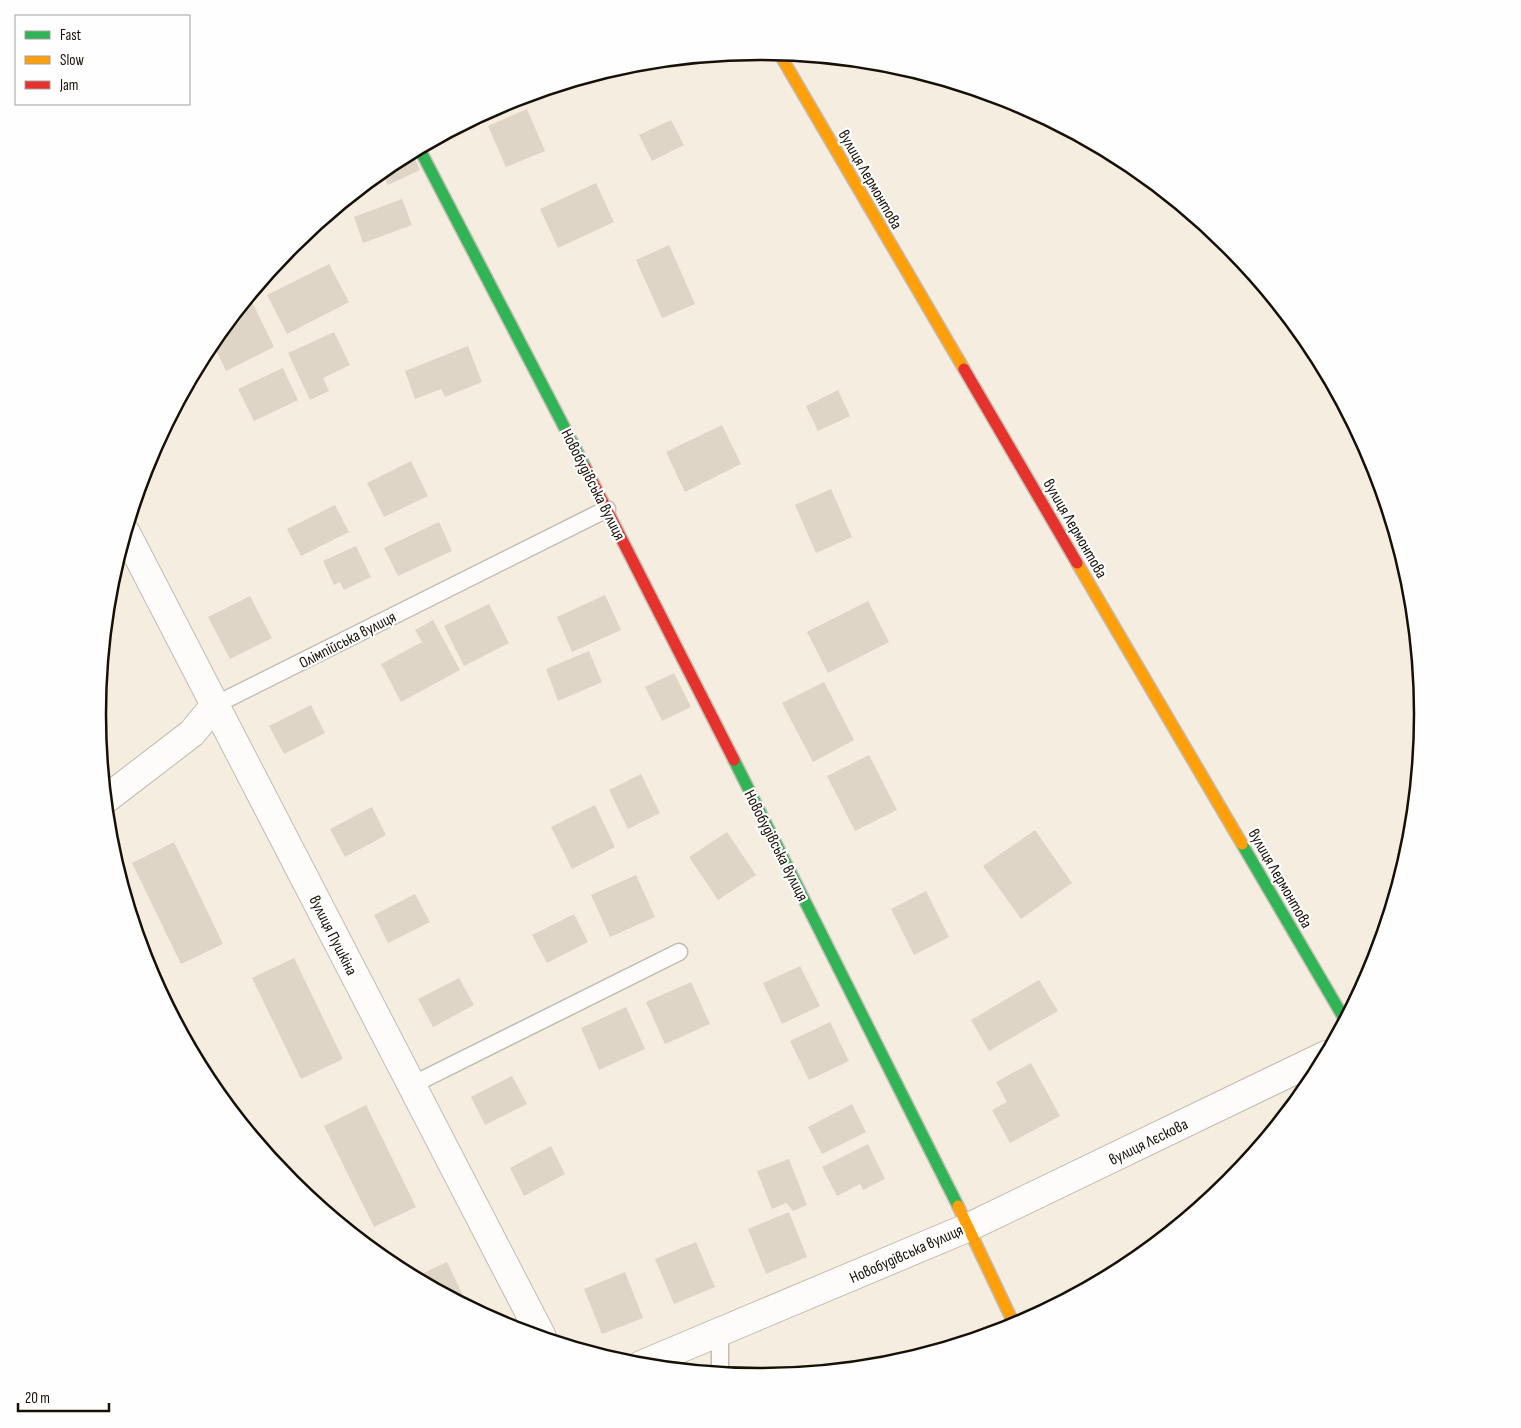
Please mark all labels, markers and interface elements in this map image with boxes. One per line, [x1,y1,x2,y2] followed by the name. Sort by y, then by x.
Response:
[15,15,190,105] legend
[60,26,82,45] text: Fast
[60,51,84,70] text: Slow
[59,76,78,95] text: Jam
[834,127,906,233] street label: вулиця Лермонтова
[556,426,629,544] street label: Новобудівська вулиця
[1039,476,1111,582] street label: вулиця Лермонтова
[296,608,399,673] street label: Олімпійська вулиця
[739,787,812,905] street label: Новобудівська вулиця
[1244,826,1316,932] street label: вулиця Лермонтова
[304,893,361,979] street label: вулиця Пушкіна
[1106,1115,1191,1170] street label: вулиця Лєскова
[847,1221,966,1288] street label: Новобудівська вулиця
[18,1380,109,1412] scale bar
[25,1389,50,1408] text: 20 m

